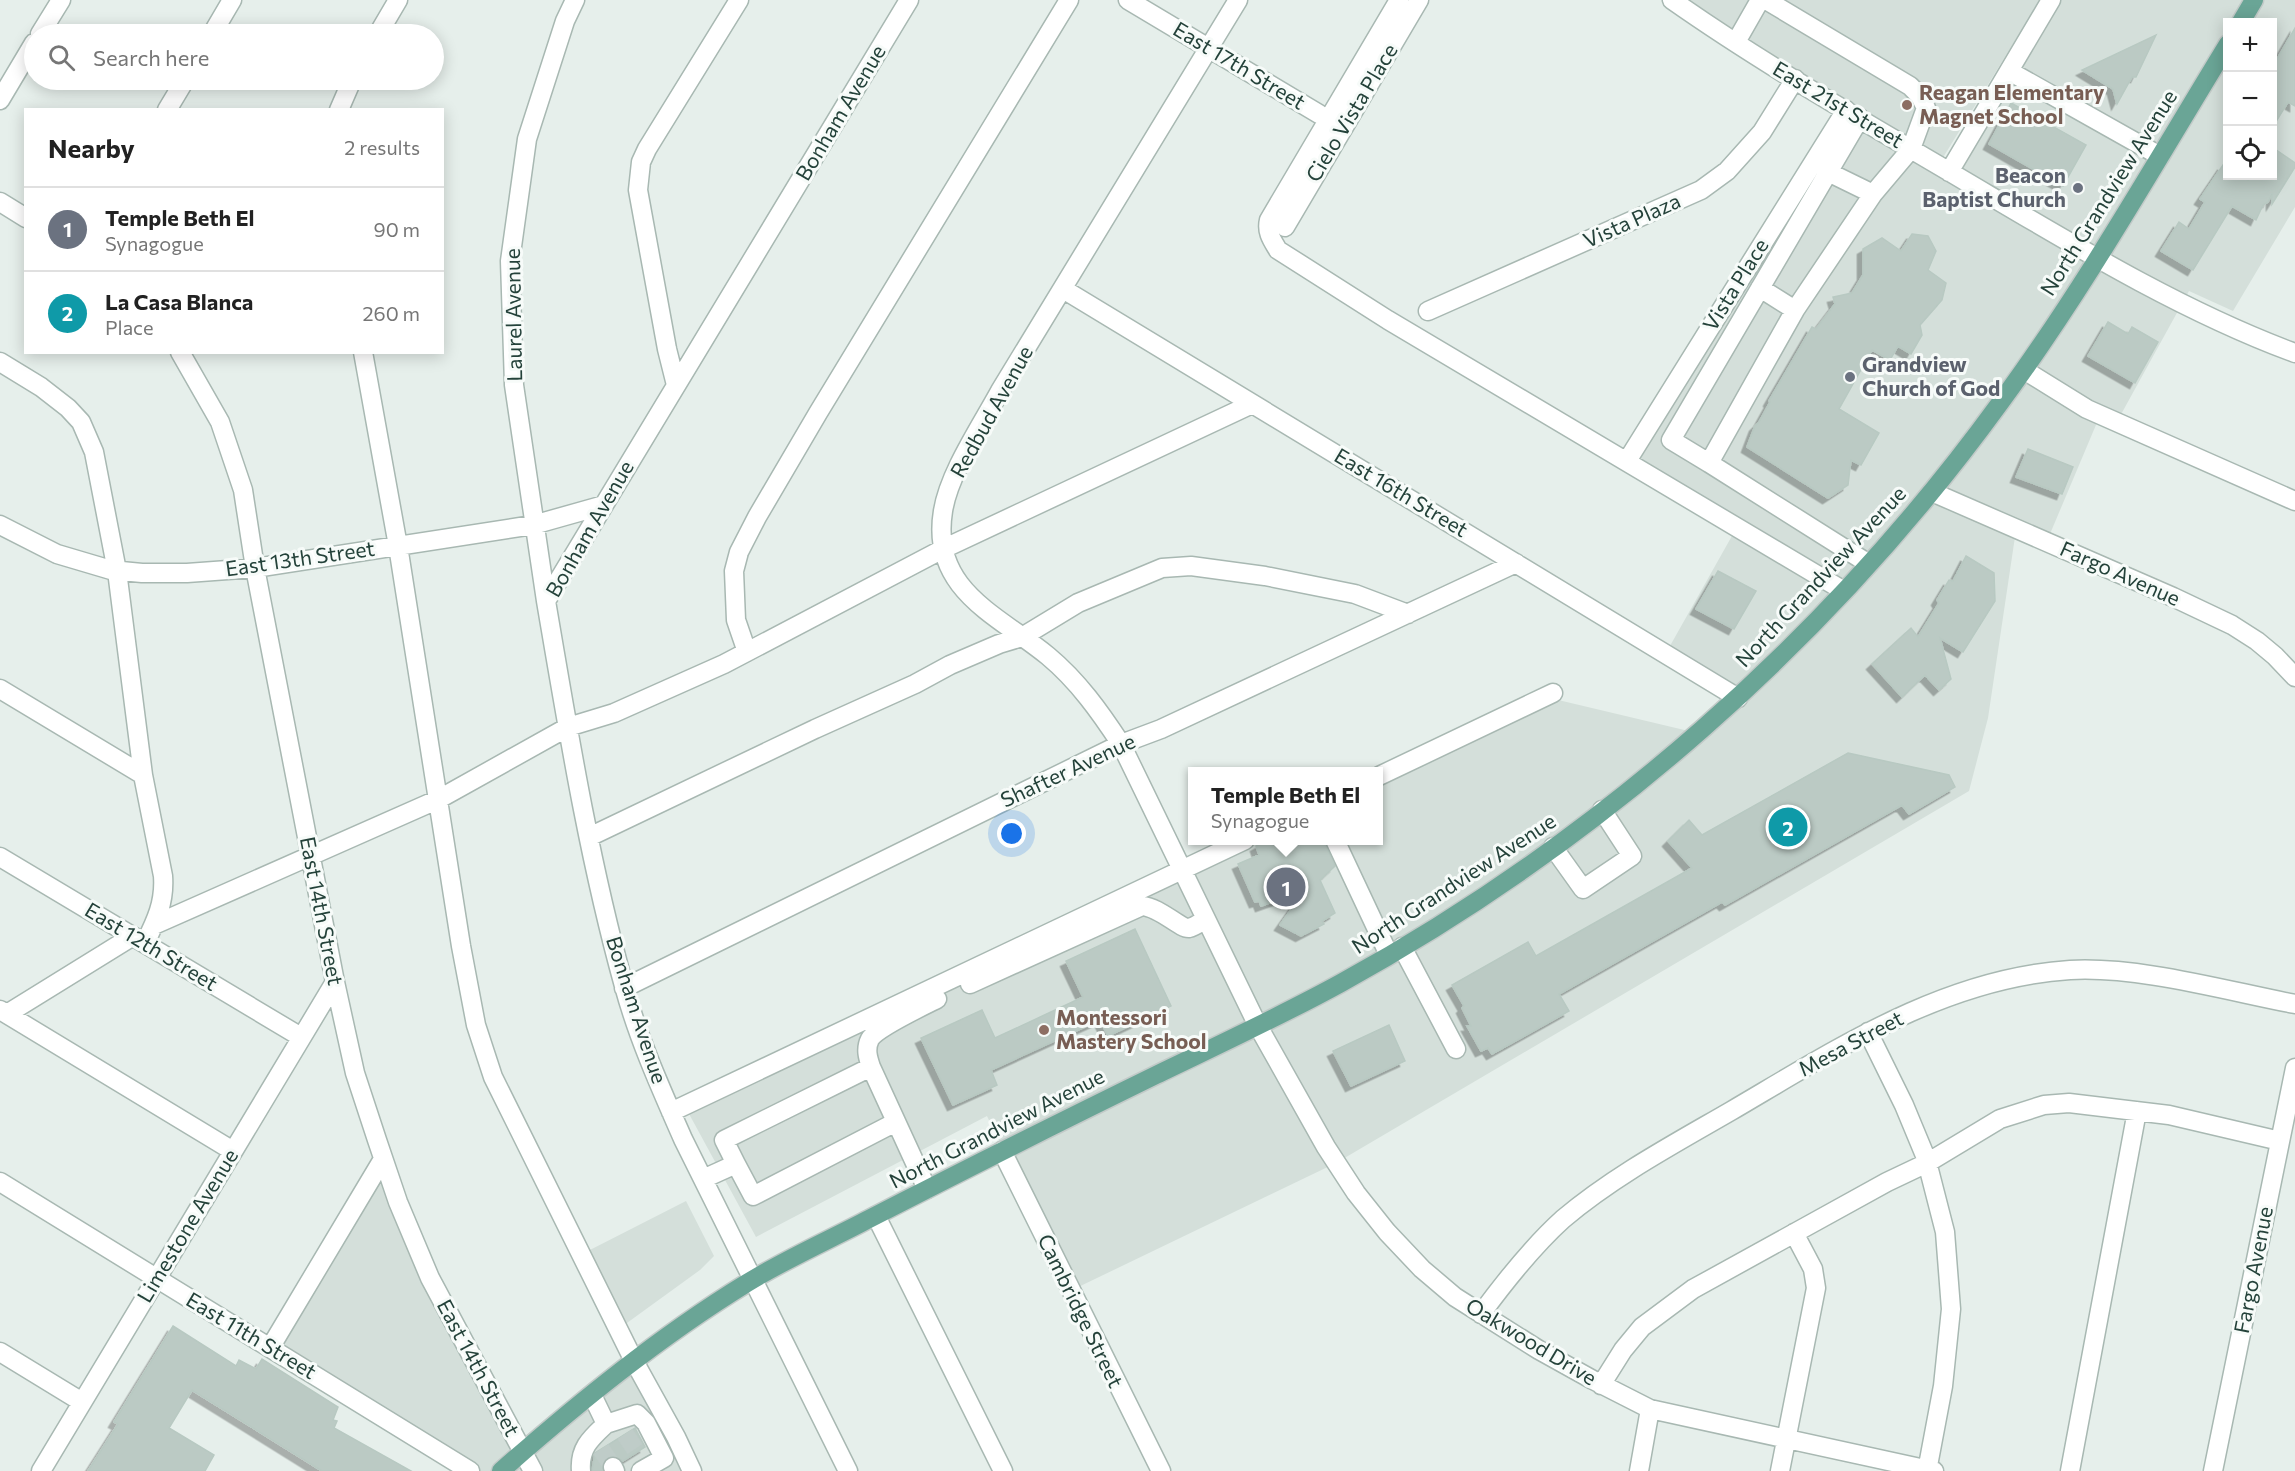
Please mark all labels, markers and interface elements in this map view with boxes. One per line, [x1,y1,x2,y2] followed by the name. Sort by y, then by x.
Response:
[1169,15,1310,114] street label: East 17th Street
[2223,18,2277,180] map controls
[2223,18,2277,72] button: +
[24,24,444,90] search box
[1300,39,1402,186] street label: Cielo Vista Place
[789,40,890,184] street label: Bonham Avenue
[45,41,78,74] icon: search
[93,44,209,71] text: Search here
[1769,55,1909,152] street label: East 21st Street
[2223,72,2277,126] button: −
[1919,79,2105,128] place label: Reagan Elementary Magnet School
[2034,85,2181,300] street label: North Grandview Avenue
[1900,98,1914,112] marker: Reagan Elementary Magnet School
[2223,126,2277,180] button: locate
[48,132,135,163] text: Nearby
[344,135,420,159] text: 2 results
[1922,162,2066,211] place label: Beacon Baptist Church
[2071,181,2085,195] marker: Beacon Baptist Church
[1579,187,1684,252] street label: Vista Plaza
[105,204,255,231] text: Temple Beth El
[63,217,72,241] text: 1
[374,217,420,241] text: 90 m
[105,231,204,255] text: Synagogue
[1697,234,1773,335] street label: Vista Place
[499,248,526,382] street label: Laurel Avenue
[105,288,253,315] text: La Casa Blanca
[62,301,73,325] text: 2
[362,301,420,325] text: 260 m
[105,315,154,339] text: Place
[944,341,1037,482] street label: Redbud Avenue
[1862,351,2000,400] place label: Grandview Church of God
[1843,370,1857,384] marker: Grandview Church of God
[1330,442,1473,541] street label: East 16th Street
[540,456,638,601] street label: Bonham Avenue
[1730,480,1910,672] street label: North Grandview Avenue
[224,535,376,580] street label: East 13th Street
[2057,535,2185,610] street label: Fargo Avenue
[996,728,1139,812] street label: Shafter Avenue
[1188,767,1383,845] popup
[1211,781,1360,808] text: Temple Beth El
[1768,804,1808,850] pin: 2
[1347,807,1560,958] street label: North Grandview Avenue
[1211,808,1309,832] text: Synagogue
[997,819,1026,848] your location
[296,834,349,987] street label: East 14th Street
[1266,864,1306,910] pin: 1
[81,896,223,995] street label: East 12th Street
[602,933,673,1086] street label: Bonham Avenue
[1056,1004,1207,1053] place label: Montessori Mastery School
[1794,1005,1907,1081] street label: Mesa Street
[1037,1023,1051,1037] marker: Montessori Mastery School
[885,1063,1108,1193] street label: North Grandview Avenue
[131,1144,242,1306] street label: Limestone Avenue
[2228,1204,2277,1335] street label: Fargo Avenue
[1033,1230,1129,1391] street label: Cambridge Street
[182,1286,321,1383] street label: East 11th Street
[1462,1292,1602,1390] street label: Oakwood Drive
[433,1295,526,1440] street label: East 14th Street

